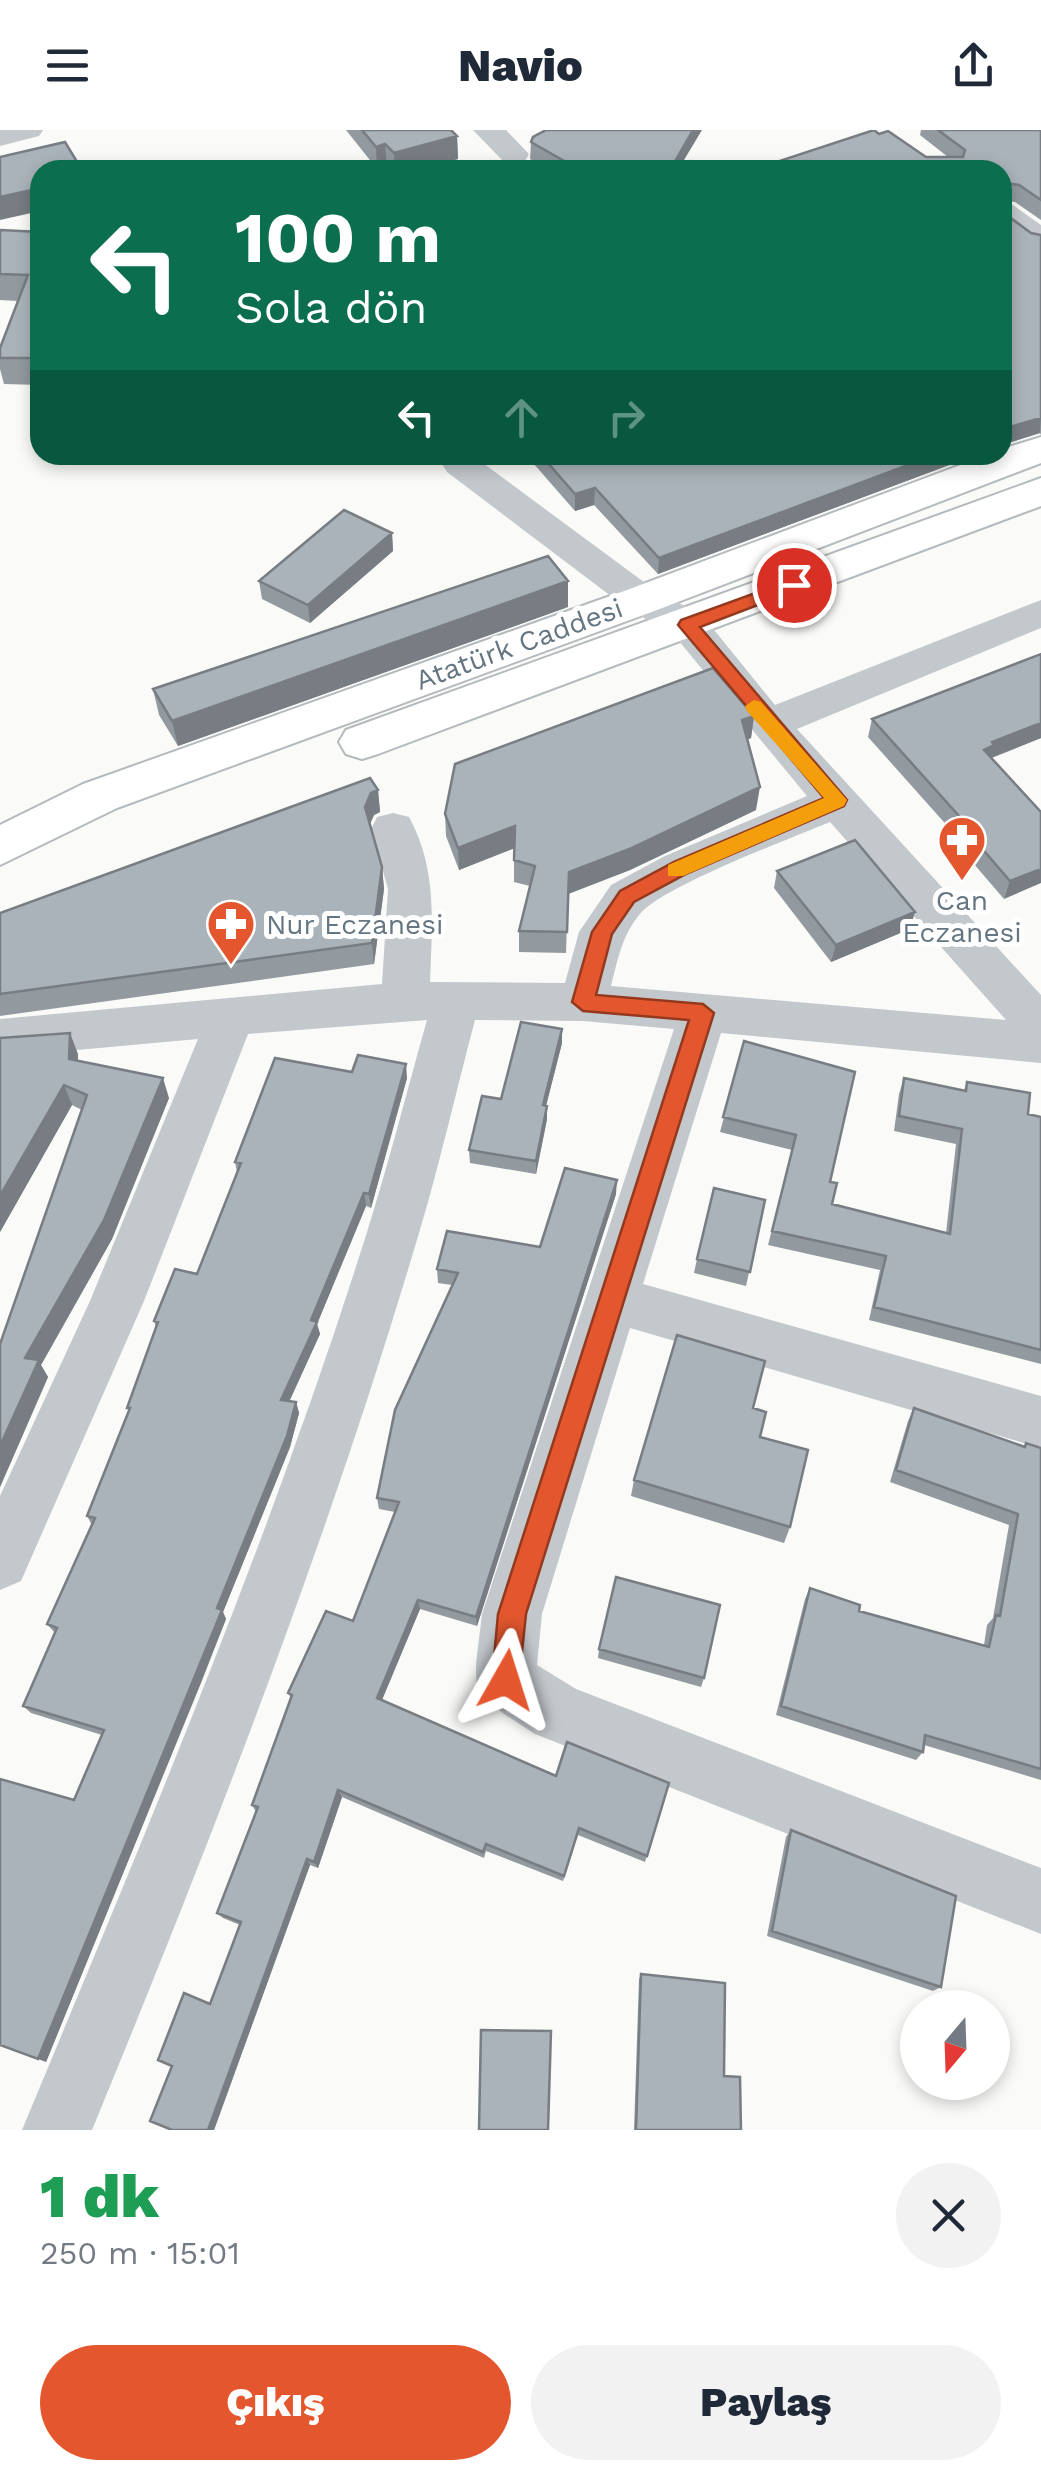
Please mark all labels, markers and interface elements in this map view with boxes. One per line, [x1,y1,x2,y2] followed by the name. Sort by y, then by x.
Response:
[40,38,95,93] icon: menu
[946,38,1001,93] icon: share
[458,39,583,92] text: Navio
[235,197,441,279] text: 100 m
[70,200,200,330] icon: left
[235,281,427,334] text: Sola dön
[389,390,444,445] icon: left
[494,390,549,445] icon: ahead
[599,390,654,445] icon: right
[752,543,837,628] pin
[767,558,822,613] icon: arrive
[411,591,627,697] street label: Atatürk Caddesi
[936,814,988,882] pharmacy icon: Can Eczanesi
[902,884,1022,949] place label: Can Eczanesi
[205,898,257,966] pharmacy icon: Nur Eczanesi
[266,908,443,941] place label: Nur Eczanesi
[454,1628,558,1732] position arrow
[900,1990,1010,2100] north arrow
[900,1990,1010,2100] map controls
[40,2161,159,2232] text: 1 dk
[896,2163,1001,2268] button: close
[40,2234,240,2272] text: 250 m · 15:01
[40,2345,511,2460] button: Çıkış
[531,2345,1001,2460] button: Paylaş

